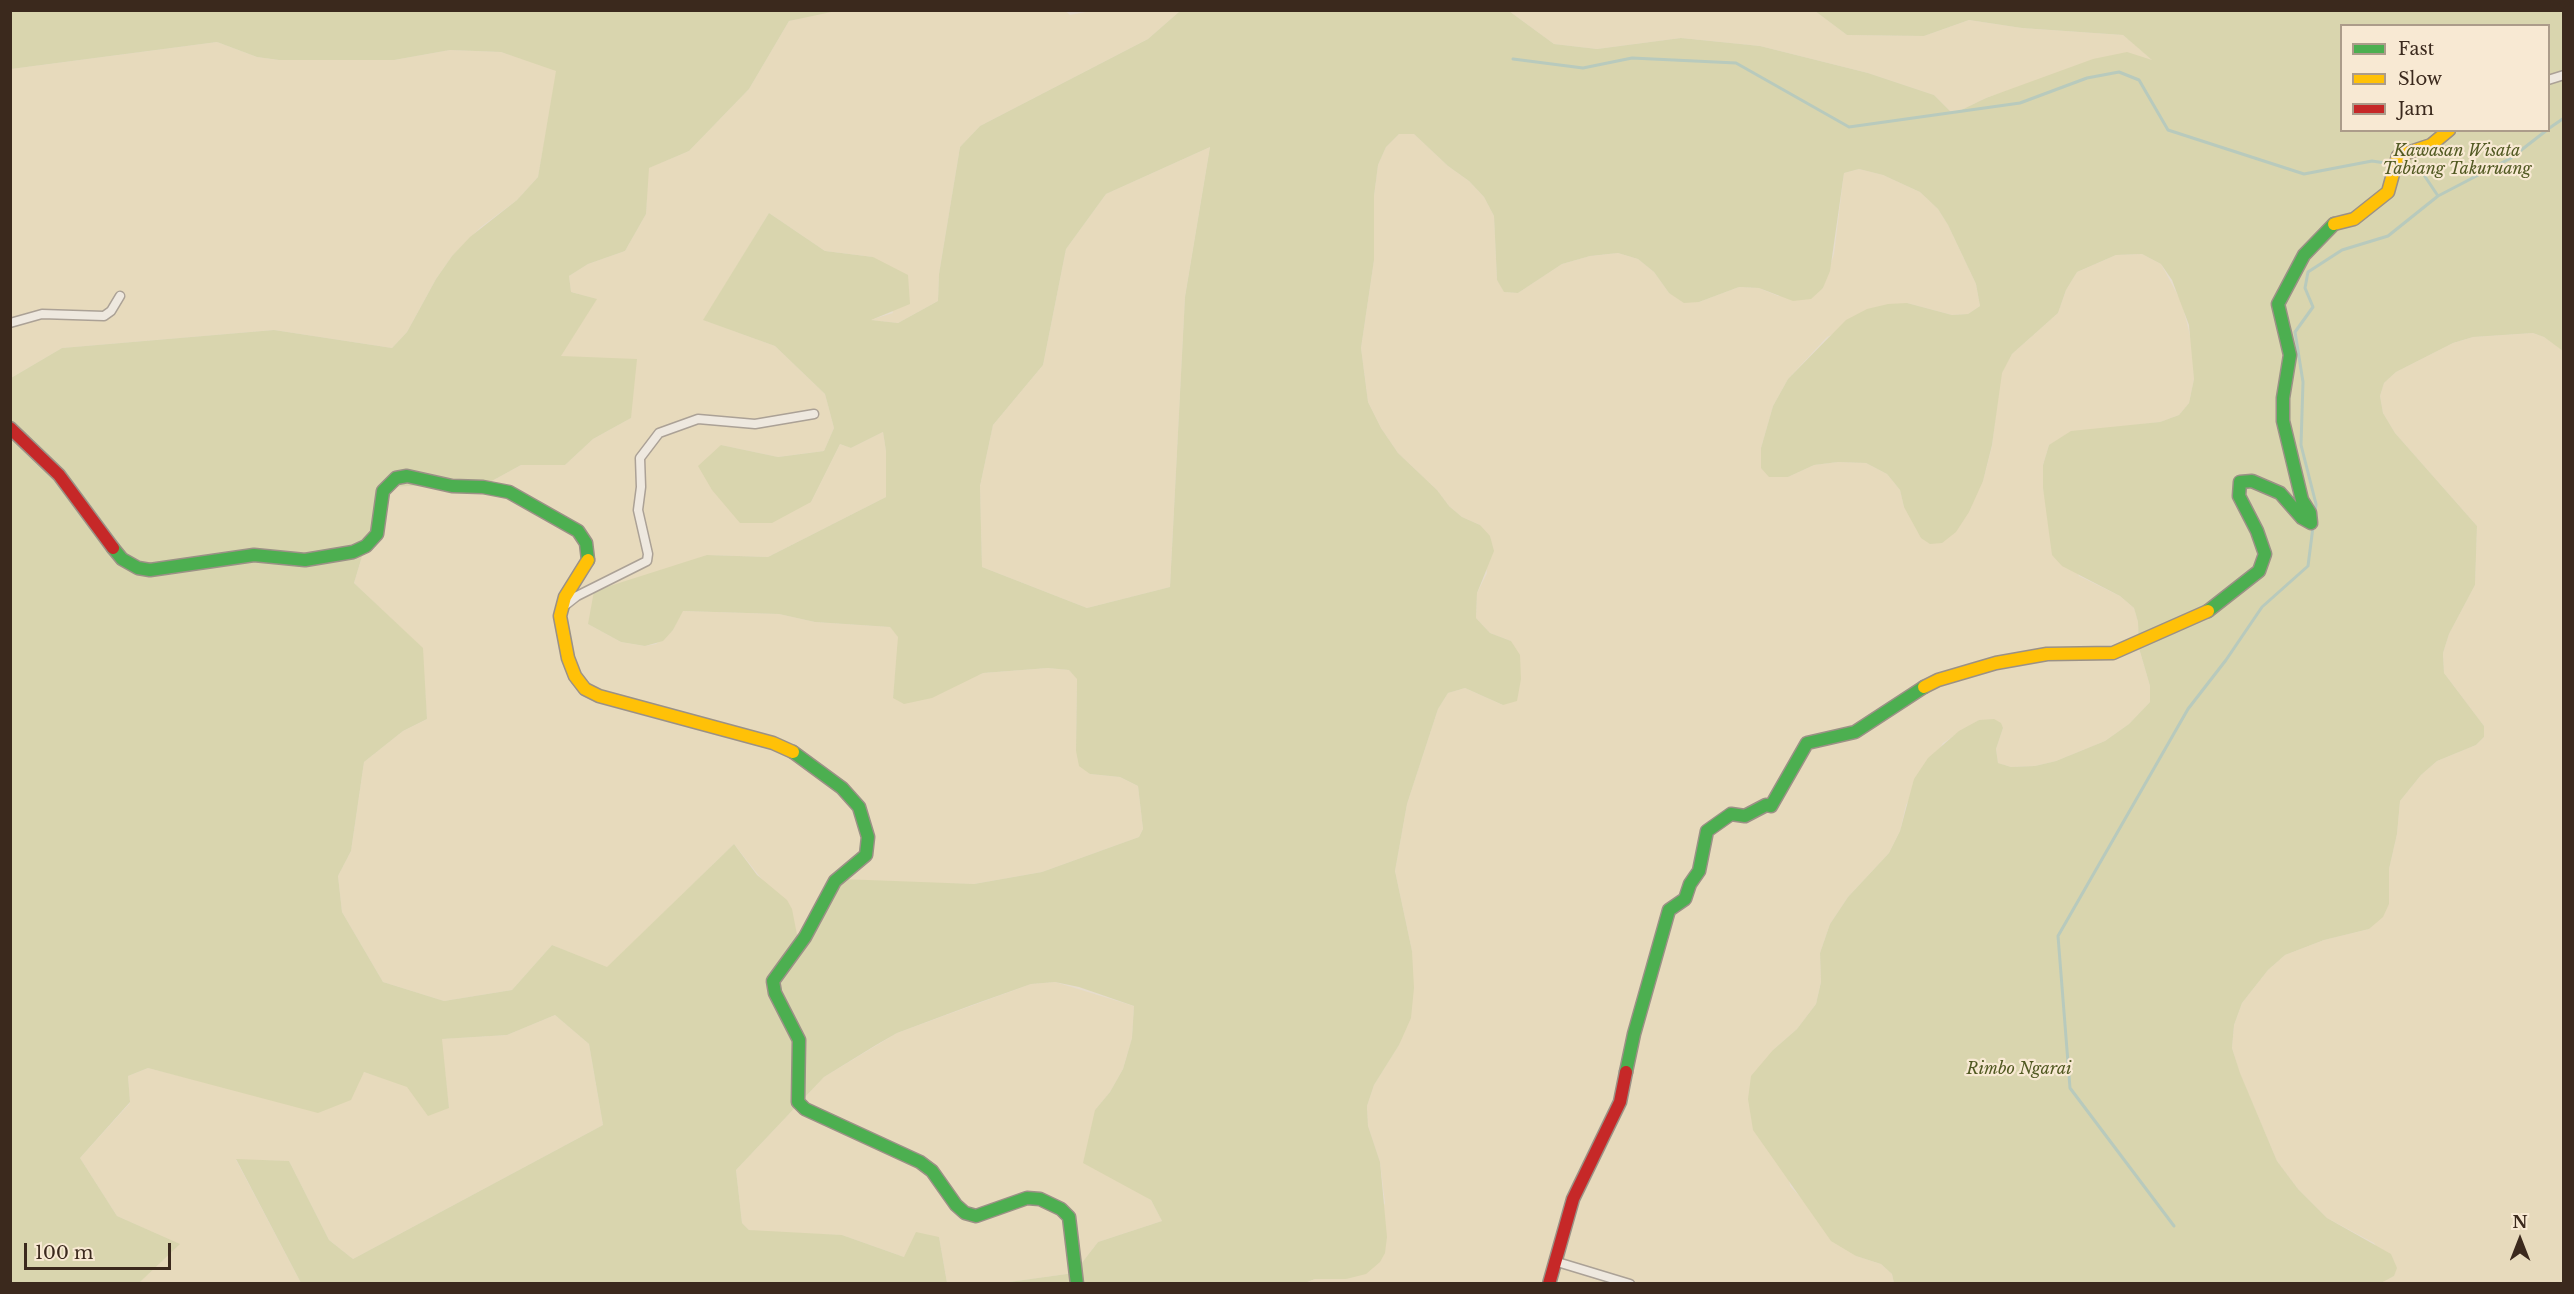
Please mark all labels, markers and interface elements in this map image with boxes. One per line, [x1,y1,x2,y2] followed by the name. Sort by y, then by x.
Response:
[2340,24,2550,132] legend
[2398,38,2434,60] text: Fast
[2398,68,2442,90] text: Slow
[2398,98,2434,120] text: Jam
[2383,141,2531,179] park label: Kawasan Wisata Tabiang Takuruang
[1966,1059,2072,1079] park label: Rimbo Ngarai
[2490,1210,2550,1270] north arrow
[2512,1212,2528,1232] text: N
[27,1231,174,1269] scale bar
[35,1242,93,1264] text: 100 m

